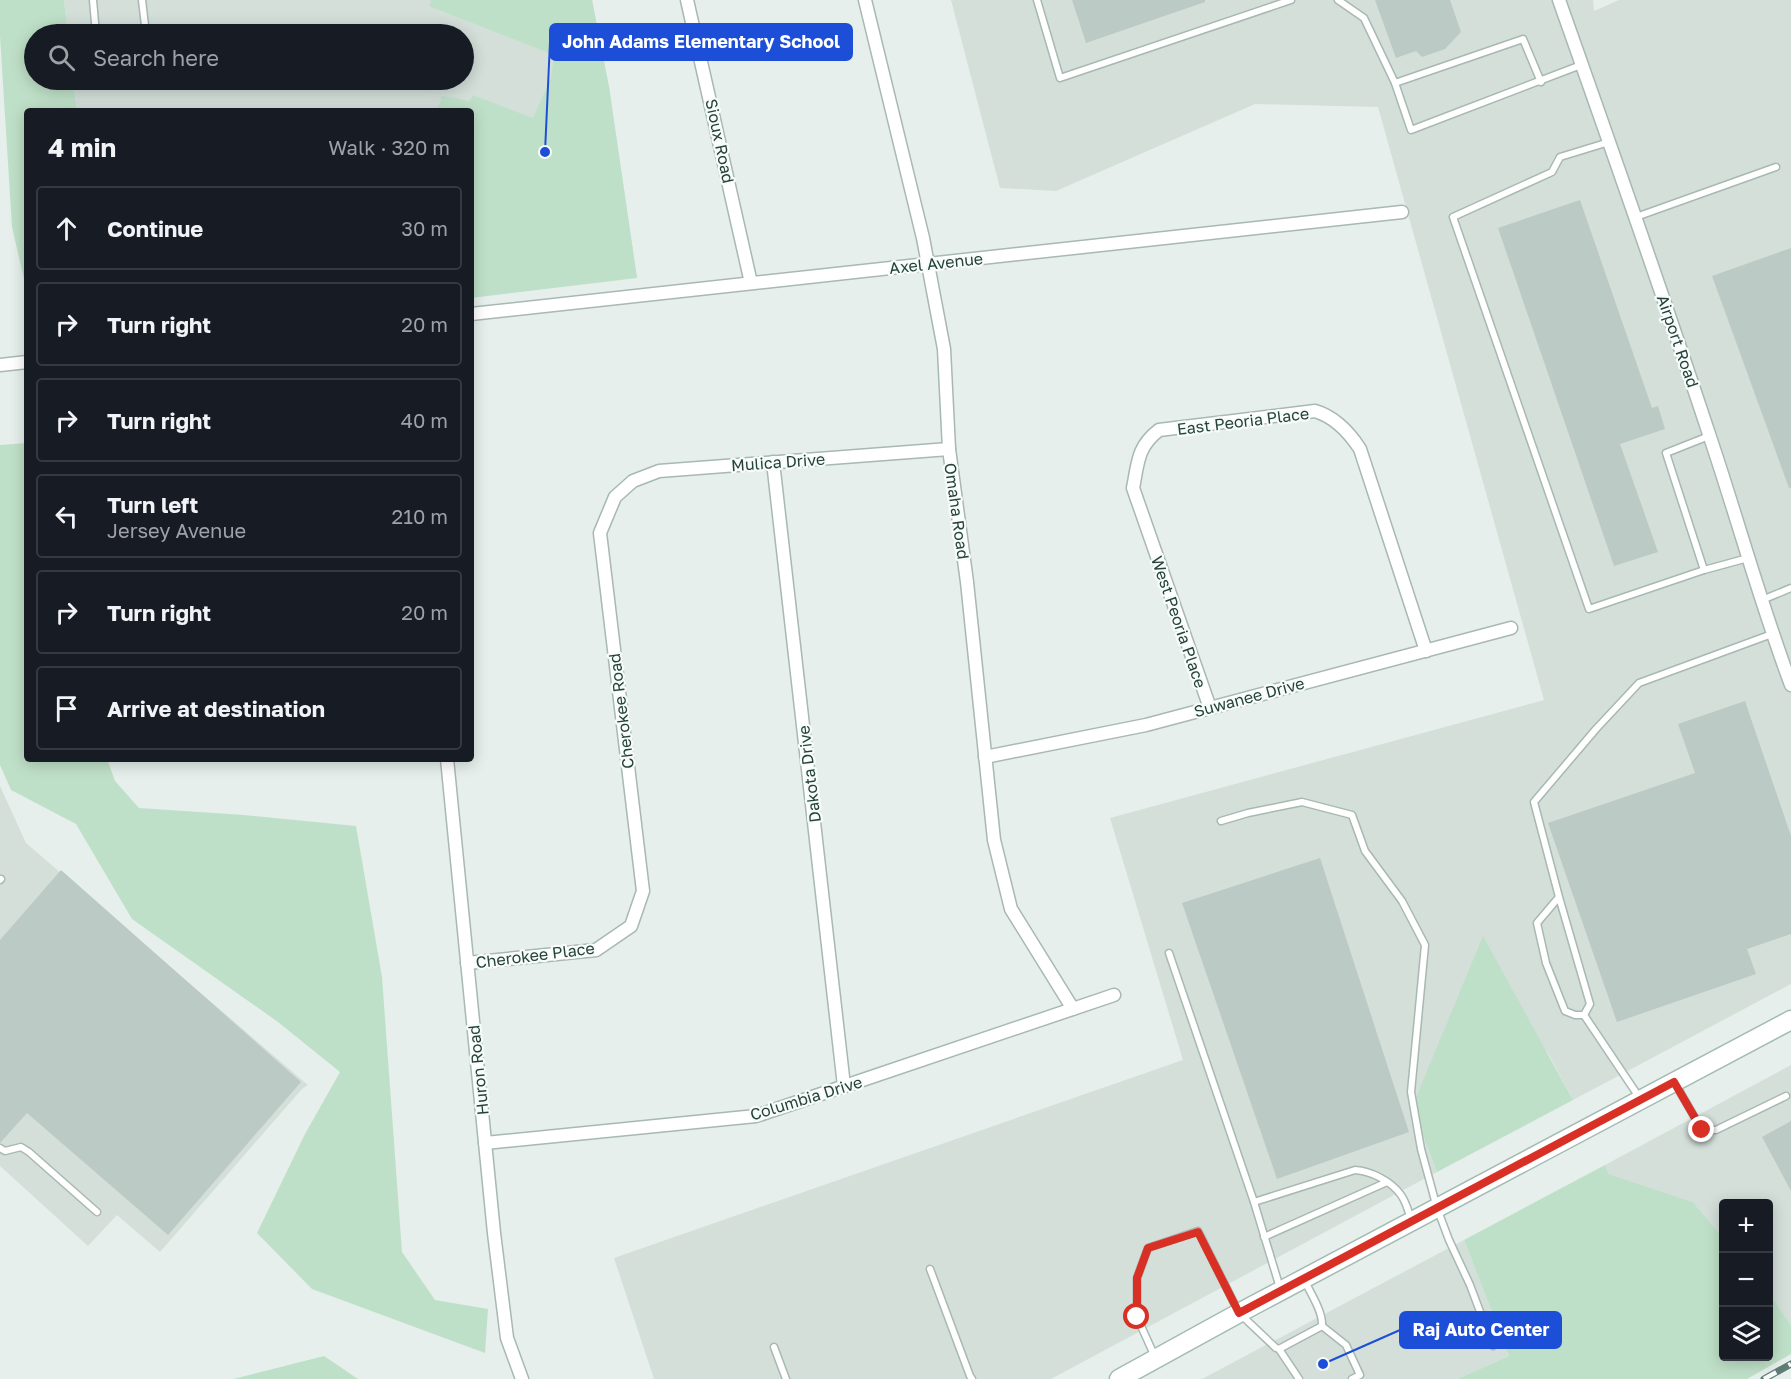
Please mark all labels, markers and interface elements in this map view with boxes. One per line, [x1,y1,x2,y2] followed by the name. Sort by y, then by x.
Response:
[24,24,474,90] search box
[550,24,852,60] callout: John Adams Elementary School
[562,30,840,52] text: John Adams Elementary School
[45,41,78,74] icon: search
[93,44,219,71] text: Search here
[701,97,739,185] street label: Sioux Road
[48,132,116,163] text: 4 min
[328,135,450,159] text: Walk · 320 m
[50,212,83,245] icon: ahead
[107,215,203,242] text: Continue
[401,216,448,240] text: 30 m
[888,248,984,278] street label: Axel Avenue
[1653,292,1703,390] street label: Airport Road
[50,308,83,341] icon: right
[107,311,211,338] text: Turn right
[401,312,448,336] text: 20 m
[1176,403,1310,439] street label: East Peoria Place
[50,404,83,437] icon: right
[107,407,211,434] text: Turn right
[401,408,448,432] text: 40 m
[730,449,826,475] street label: Mulica Drive
[940,462,974,560] street label: Omaha Road
[107,491,198,518] text: Turn left
[50,500,83,533] icon: left
[392,504,448,528] text: 210 m
[107,518,246,542] text: Jersey Avenue
[1147,553,1211,691] street label: West Peoria Place
[50,596,83,629] icon: right
[107,599,211,626] text: Turn right
[401,600,448,624] text: 20 m
[604,652,638,770] street label: Cherokee Road
[1192,673,1306,721] street label: Suwanee Drive
[50,692,83,725] icon: arrive
[107,695,325,722] text: Arrive at destination
[793,724,825,824] street label: Dakota Drive
[474,938,596,972] street label: Cherokee Place
[463,1024,493,1116] street label: Huron Road
[747,1071,865,1125] street label: Columbia Drive
[1688,1116,1714,1142] route end
[1719,1199,1773,1361] map controls
[1719,1199,1773,1253] button: +
[1719,1253,1773,1307] button: −
[1123,1303,1149,1329] route start
[1719,1307,1773,1361] button: layers
[1400,1312,1561,1348] callout: Raj Auto Center
[1413,1318,1549,1340] text: Raj Auto Center

